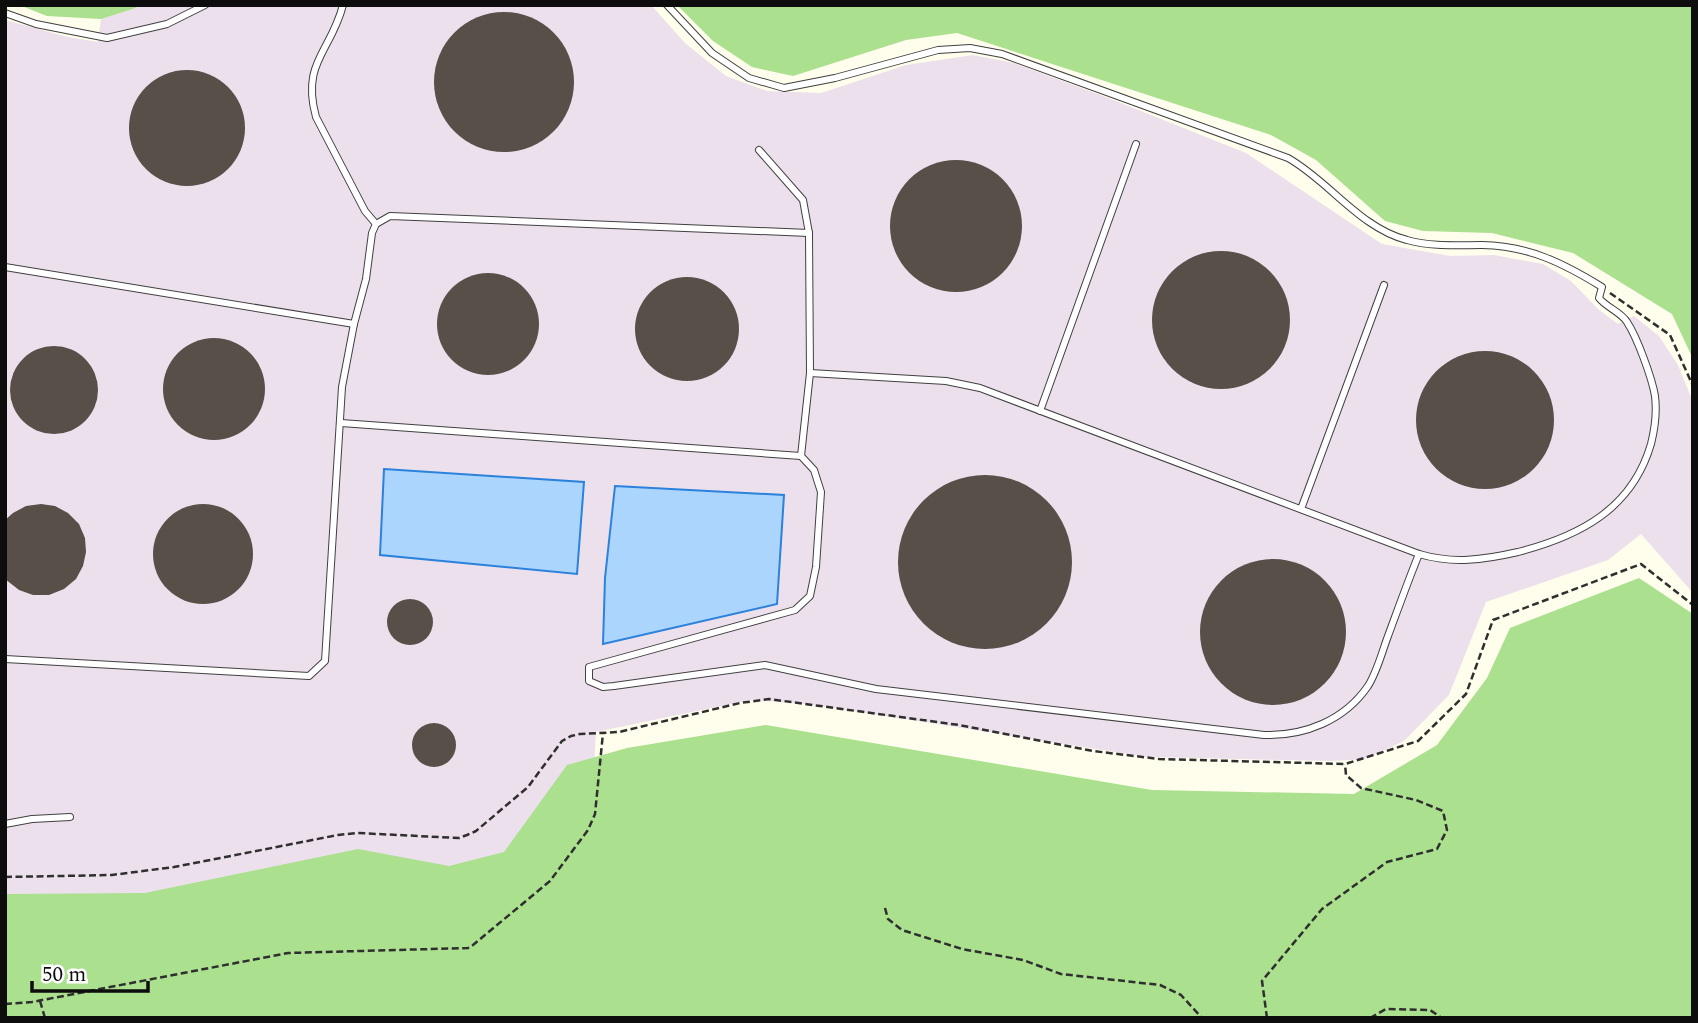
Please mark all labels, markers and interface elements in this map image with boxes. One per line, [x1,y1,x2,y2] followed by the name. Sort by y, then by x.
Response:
[32,950,147,994] scale bar
[42,959,86,991] text: 50 m

